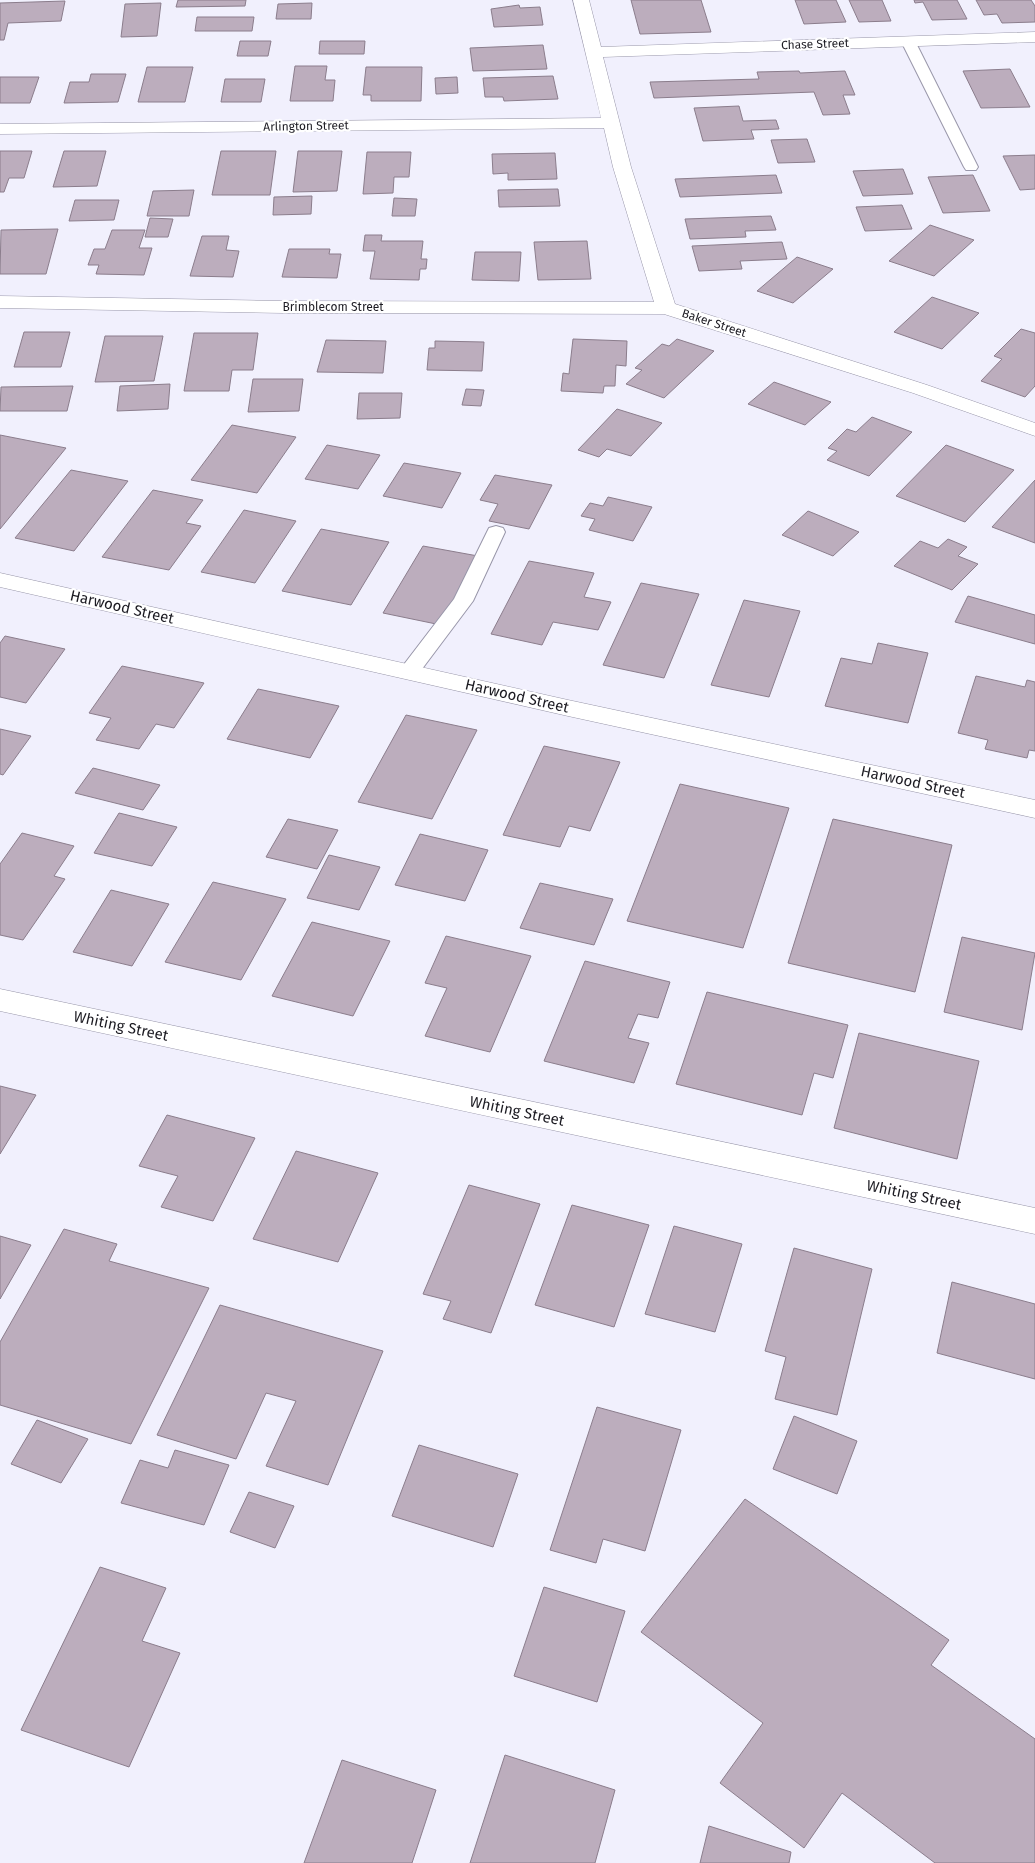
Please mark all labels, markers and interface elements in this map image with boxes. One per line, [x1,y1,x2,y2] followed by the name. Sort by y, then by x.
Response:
[781,36,850,52] street label: Chase Street
[263,118,350,134] street label: Arlington Street
[282,300,384,314] street label: Brimblecom Street
[680,306,749,340] street label: Baker Street
[68,586,176,628] street label: Harwood Street
[463,675,571,717] street label: Harwood Street
[859,762,967,802] street label: Harwood Street
[72,1007,171,1045] street label: Whiting Street
[468,1092,567,1130] street label: Whiting Street
[865,1176,964,1214] street label: Whiting Street

